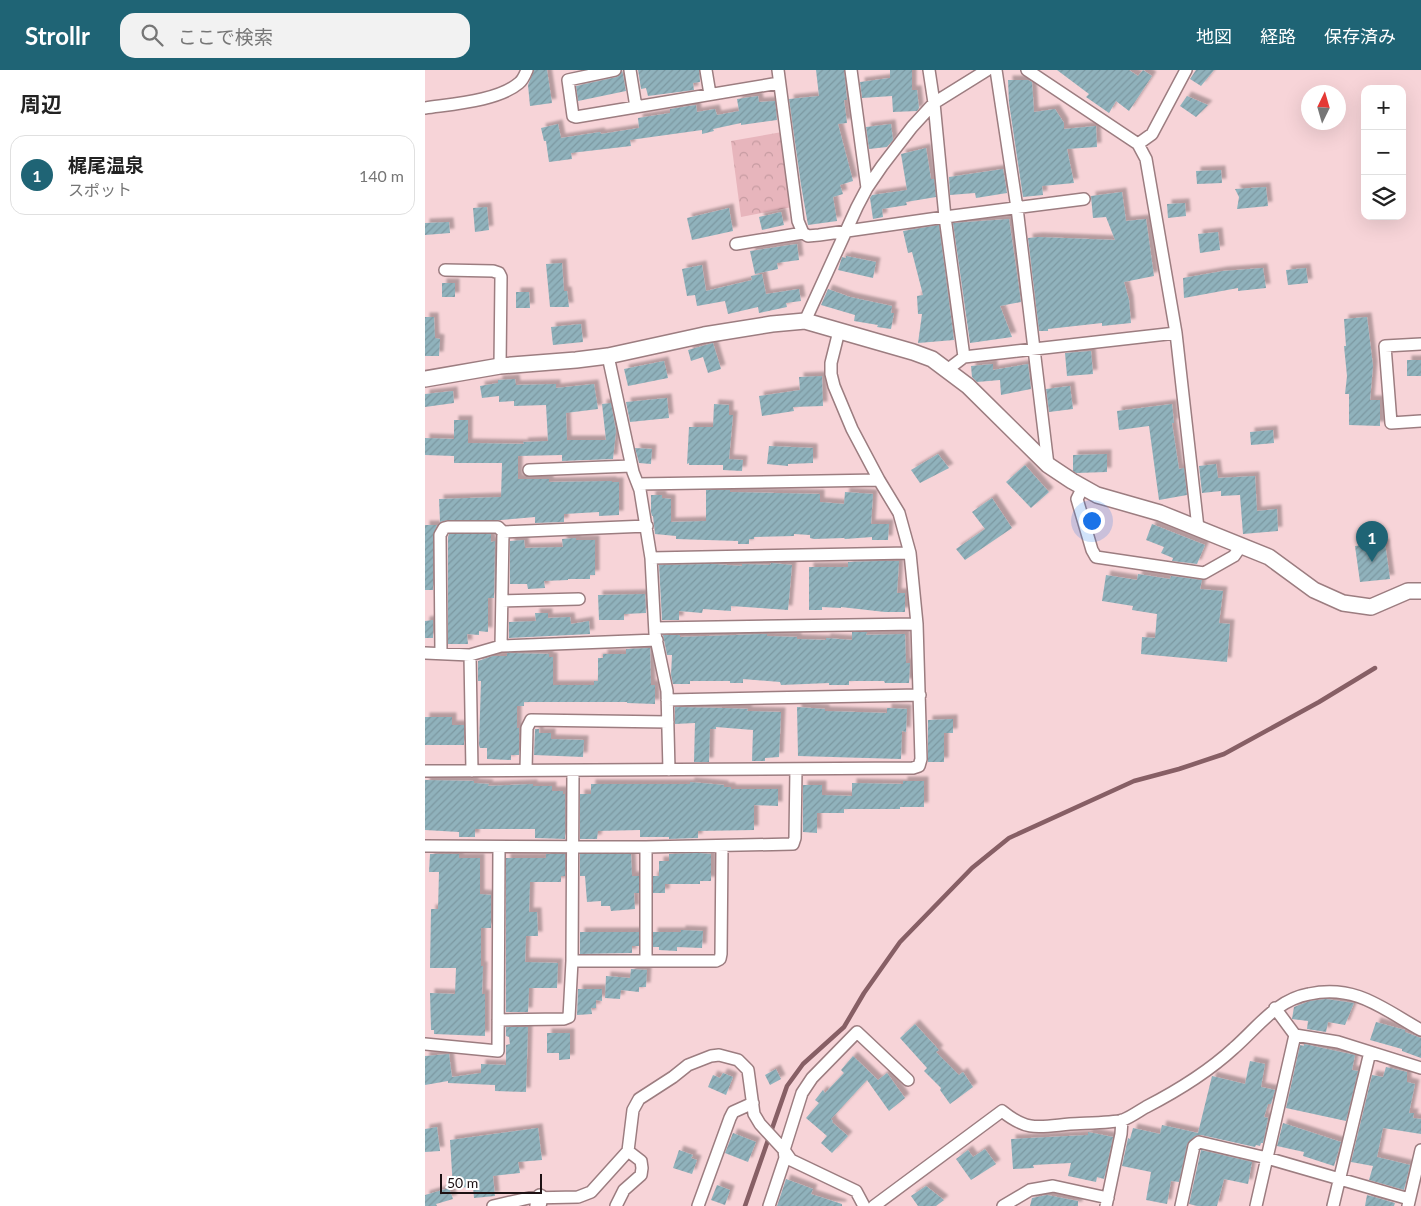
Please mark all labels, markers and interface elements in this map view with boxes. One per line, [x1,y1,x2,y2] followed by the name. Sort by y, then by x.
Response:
[120,13,470,58] search box
[25,21,90,50] text: Strollr
[138,21,166,49] icon: search
[178,25,273,48] text: ここで検索
[1196,25,1232,47] text: 地図
[1260,25,1296,47] text: 経路
[1324,25,1396,47] text: 保存済み
[1301,85,1346,130] north arrow
[1361,85,1406,220] map controls
[1361,85,1406,130] button: +
[20,91,62,116] text: 周辺
[1361,130,1406,175] button: −
[68,153,144,176] text: 梶尾温泉
[32,166,42,185] text: 1
[359,166,404,185] text: 140 m
[1361,175,1406,220] button: layers
[68,180,132,199] text: スポット
[1079,508,1105,534] your location
[1356,521,1388,562] pin: 1
[440,1171,543,1194] scale bar
[447,1174,478,1191] text: 50 m

